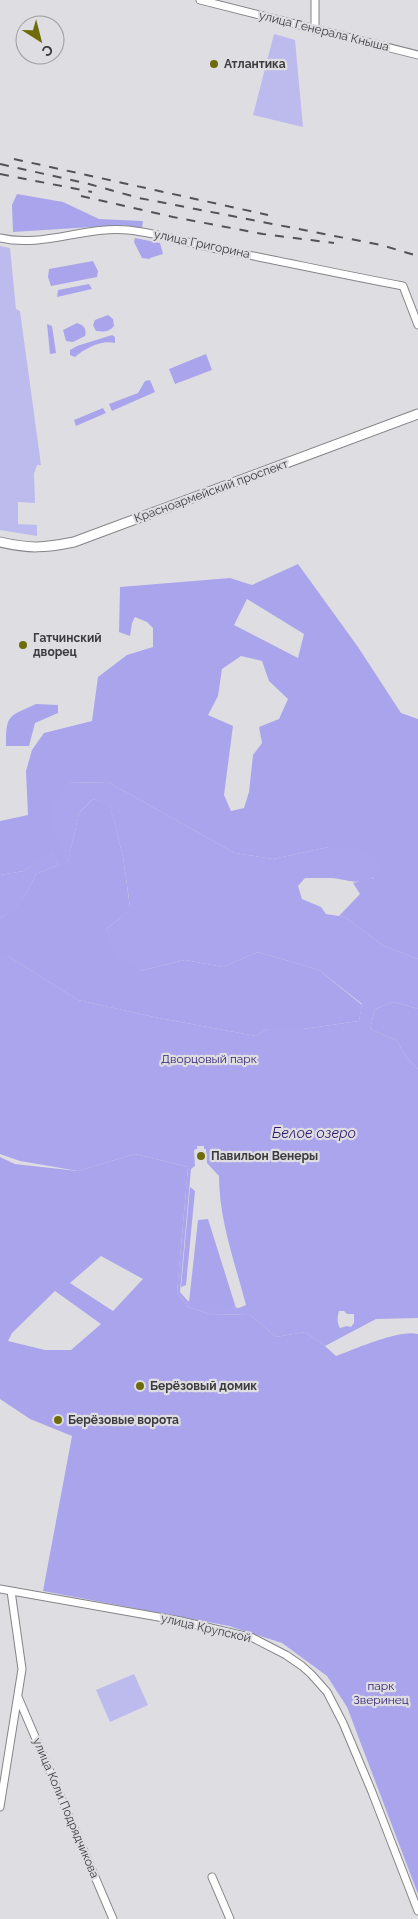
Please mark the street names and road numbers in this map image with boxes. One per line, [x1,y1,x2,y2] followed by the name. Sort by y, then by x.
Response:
[258,8,390,54] street label: улица Генерала Кныша
[153,227,251,261] street label: улица Григорина
[132,457,290,525] street label: Красноармейский проспект
[160,1611,252,1645] street label: улица Крупской
[30,1736,102,1880] street label: улица Коли Подрядчикова

